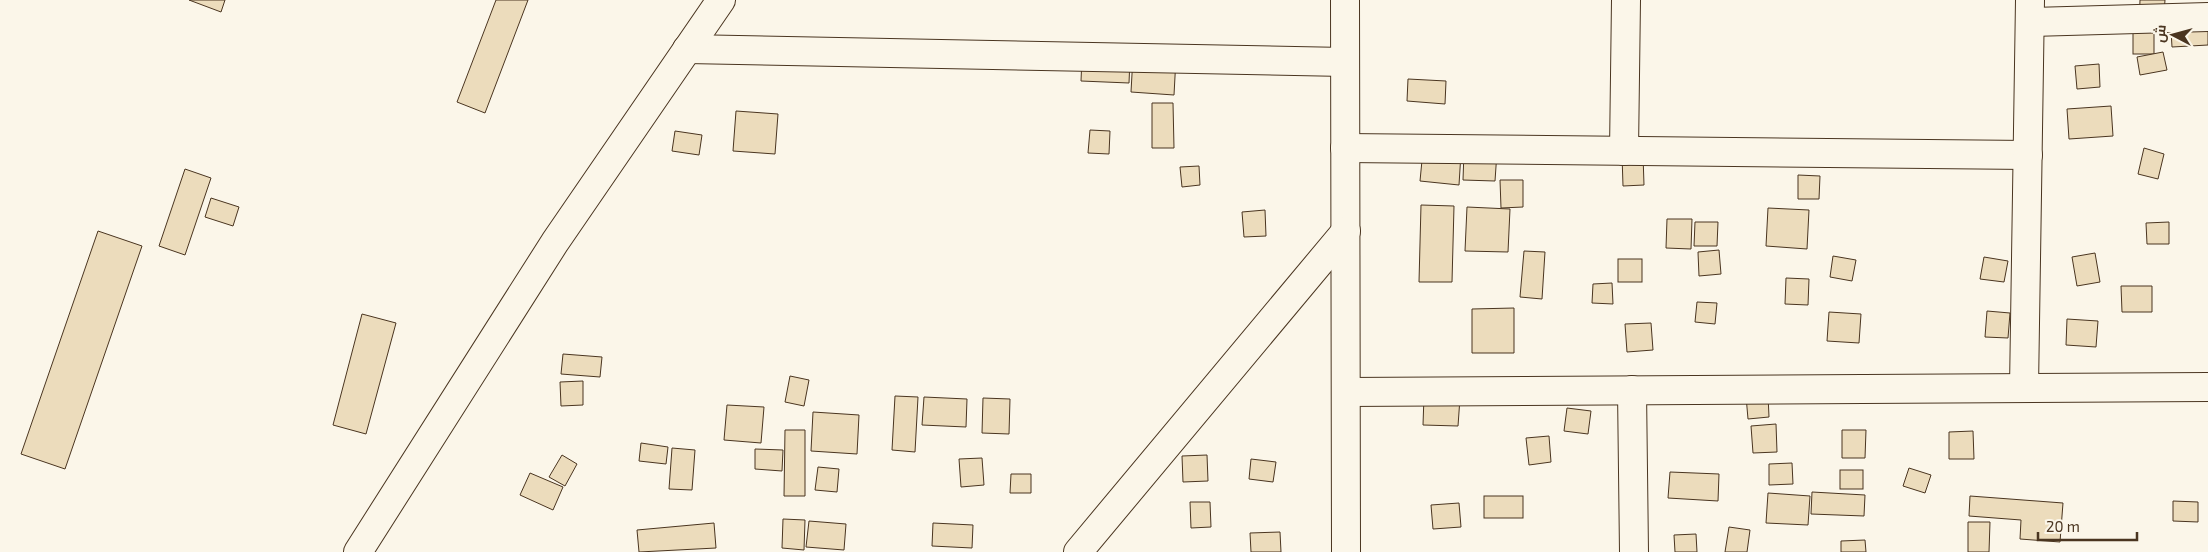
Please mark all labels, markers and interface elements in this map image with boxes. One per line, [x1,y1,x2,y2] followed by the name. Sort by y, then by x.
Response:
[2148,10,2198,60] north arrow
[2150,24,2170,44] text: ش
[2038,510,2137,542] scale bar
[2046,517,2080,535] text: 20 m

